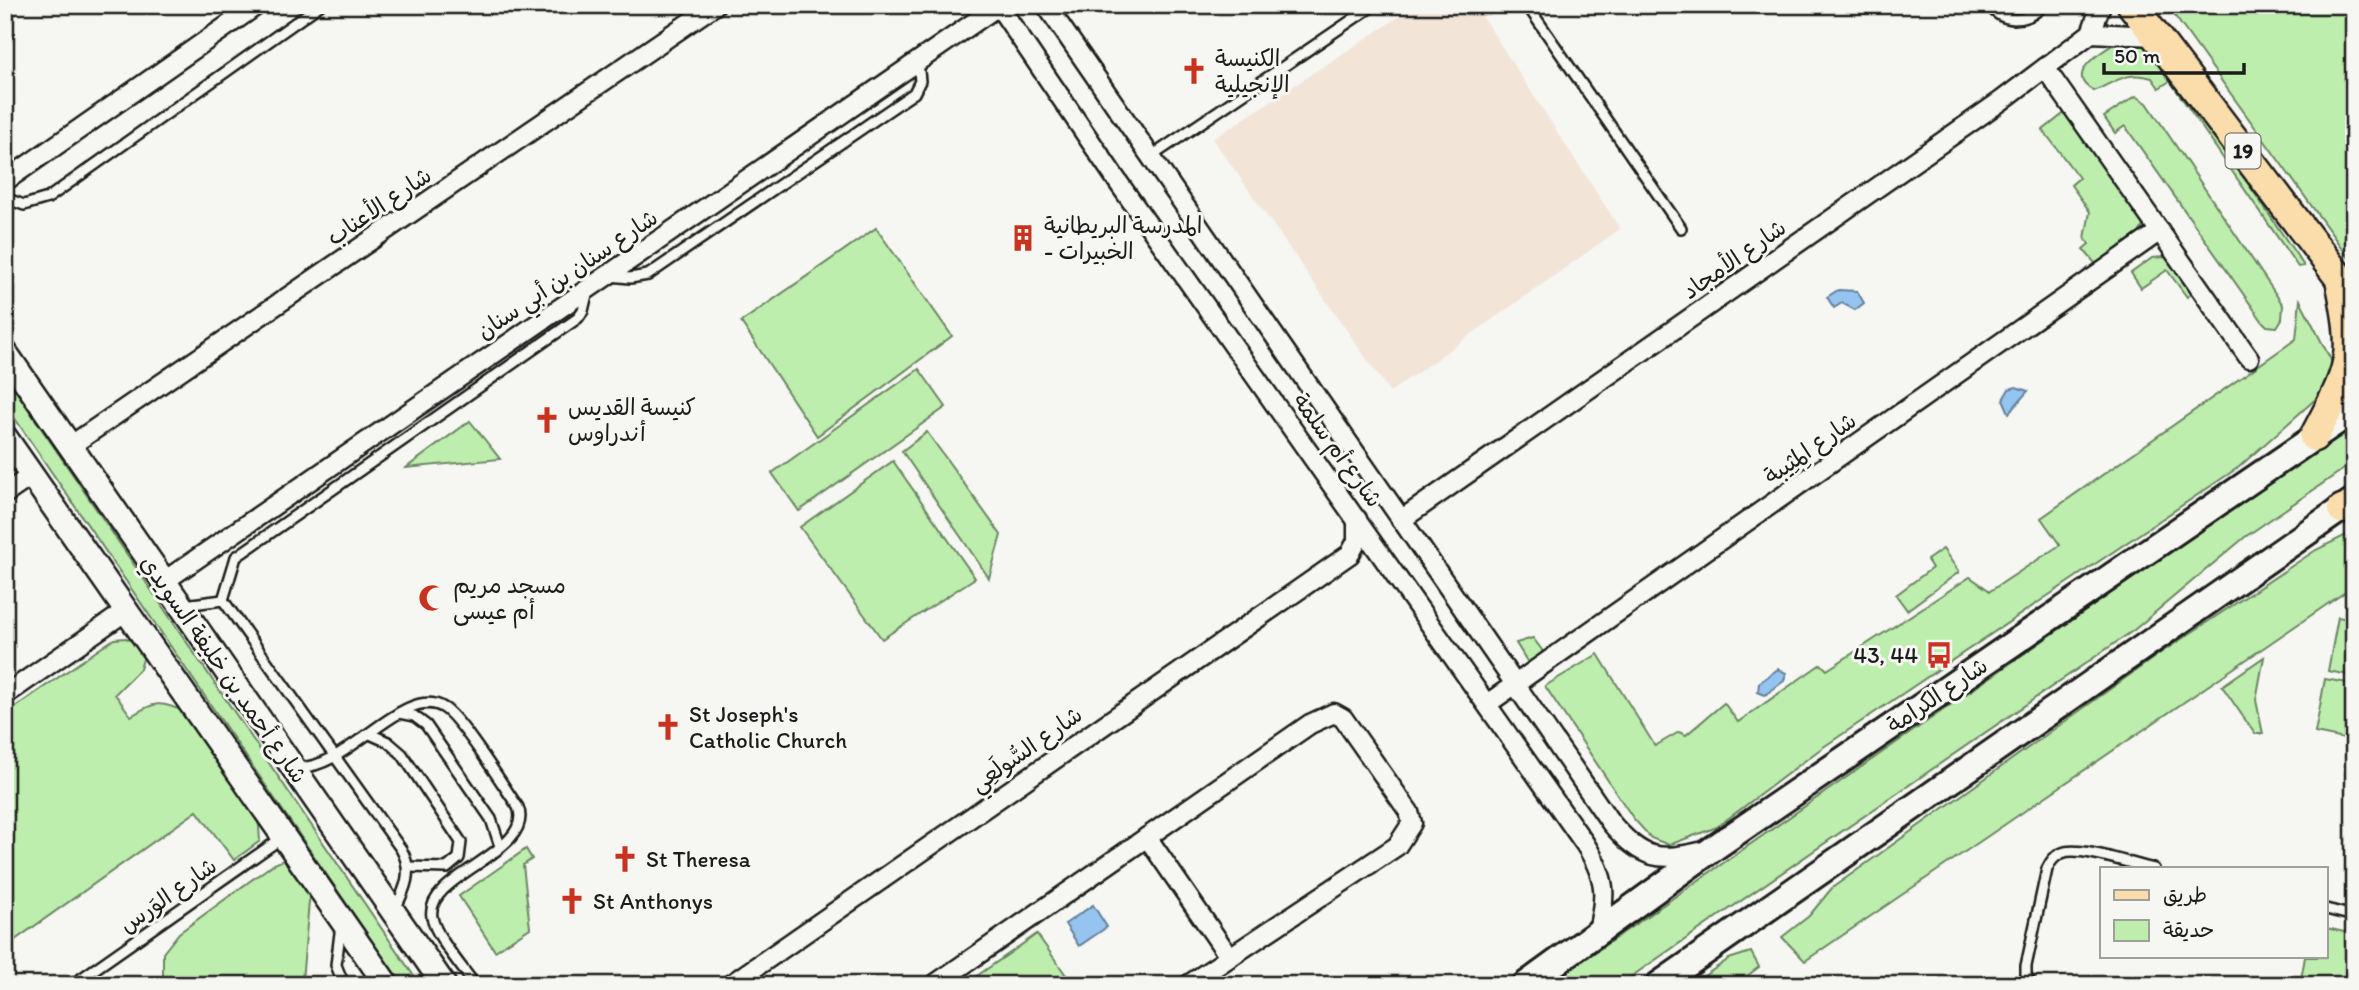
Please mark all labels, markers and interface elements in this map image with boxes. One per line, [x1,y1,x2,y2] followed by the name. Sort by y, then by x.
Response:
[2104,32,2244,76] scale bar
[2114,43,2161,68] text: 50 m
[1215,44,1290,99] place label: الكنيسة الإنجيلية
[1179,56,1209,86] church icon: الكنيسة الإنجيلية
[2226,134,2260,168] road number: 19
[320,159,438,253] street label: شارع الأعناب
[471,203,667,351] street label: شارع سنان بن أبي سنان
[1044,211,1203,265] place label: المدرسة البريطانية - الخبيرات
[1676,211,1792,307] street label: شارع الأمجاد
[1008,223,1038,253] building icon: المدرسة البريطانية - الخبيرات
[1284,388,1389,515] street label: شارع أم سلمة
[568,393,696,447] place label: كنيسة القديس أندراوس
[532,405,562,435] church icon: كنيسة القديس أندراوس
[1758,406,1863,492] street label: شارع المِثِيبة
[132,550,313,790] street label: شارع أحمد بن خليفة السويدي
[453,571,566,629] place label: مسجد مريم أم عيسى
[417,583,447,613] mosque icon: مسجد مريم أم عيسى
[1924,640,1954,670] bus stop icon: 43, 44
[1853,641,1918,669] place label: 43, 44
[1881,651,1994,741] street label: شارع الكرامة
[964,699,1092,804] street label: شارع السُّولَعِي
[689,700,847,754] place label: St Joseph's Catholic Church
[653,712,683,742] church icon: St Joseph's Catholic Church
[610,844,640,874] church icon: St Theresa
[646,845,751,873] place label: St Theresa
[114,851,223,940] street label: شارع الوَرس
[2100,867,2328,958] legend
[2163,882,2207,907] text: طريق
[557,886,587,916] church icon: St Anthonys
[593,887,713,915] place label: St Anthonys
[2163,917,2214,942] text: حديقة

